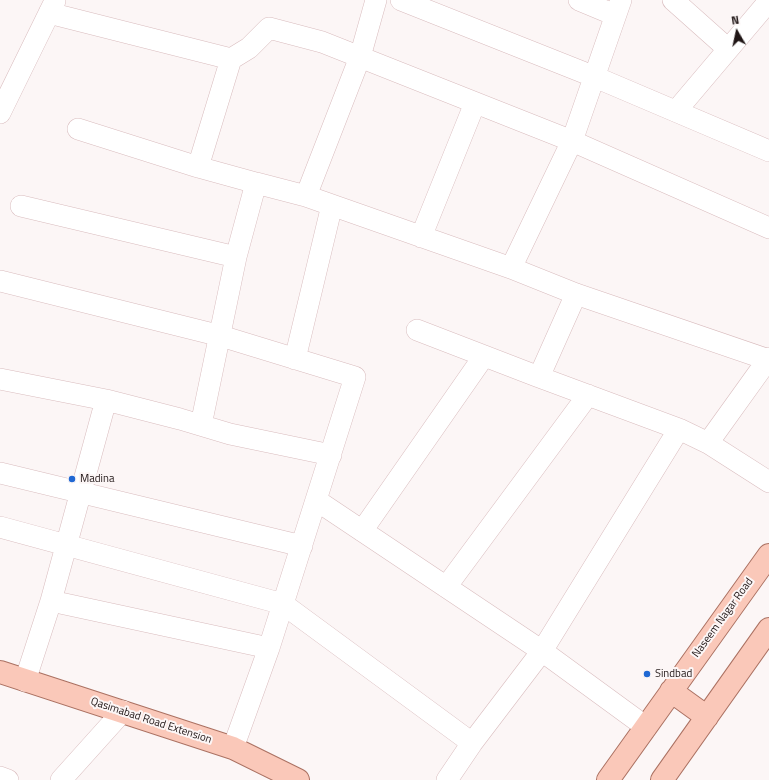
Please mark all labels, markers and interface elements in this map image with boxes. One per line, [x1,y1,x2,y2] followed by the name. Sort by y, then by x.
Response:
[717,12,757,52] north arrow
[730,12,740,29] text: N
[80,472,114,486] place label: Madina
[67,474,77,484] marker: Madina
[690,576,756,660] street label: Naseem Nagar Road
[655,667,692,681] place label: Sindbad
[642,669,652,679] marker: Sindbad
[89,695,213,747] street label: Qasimabad Road Extension

